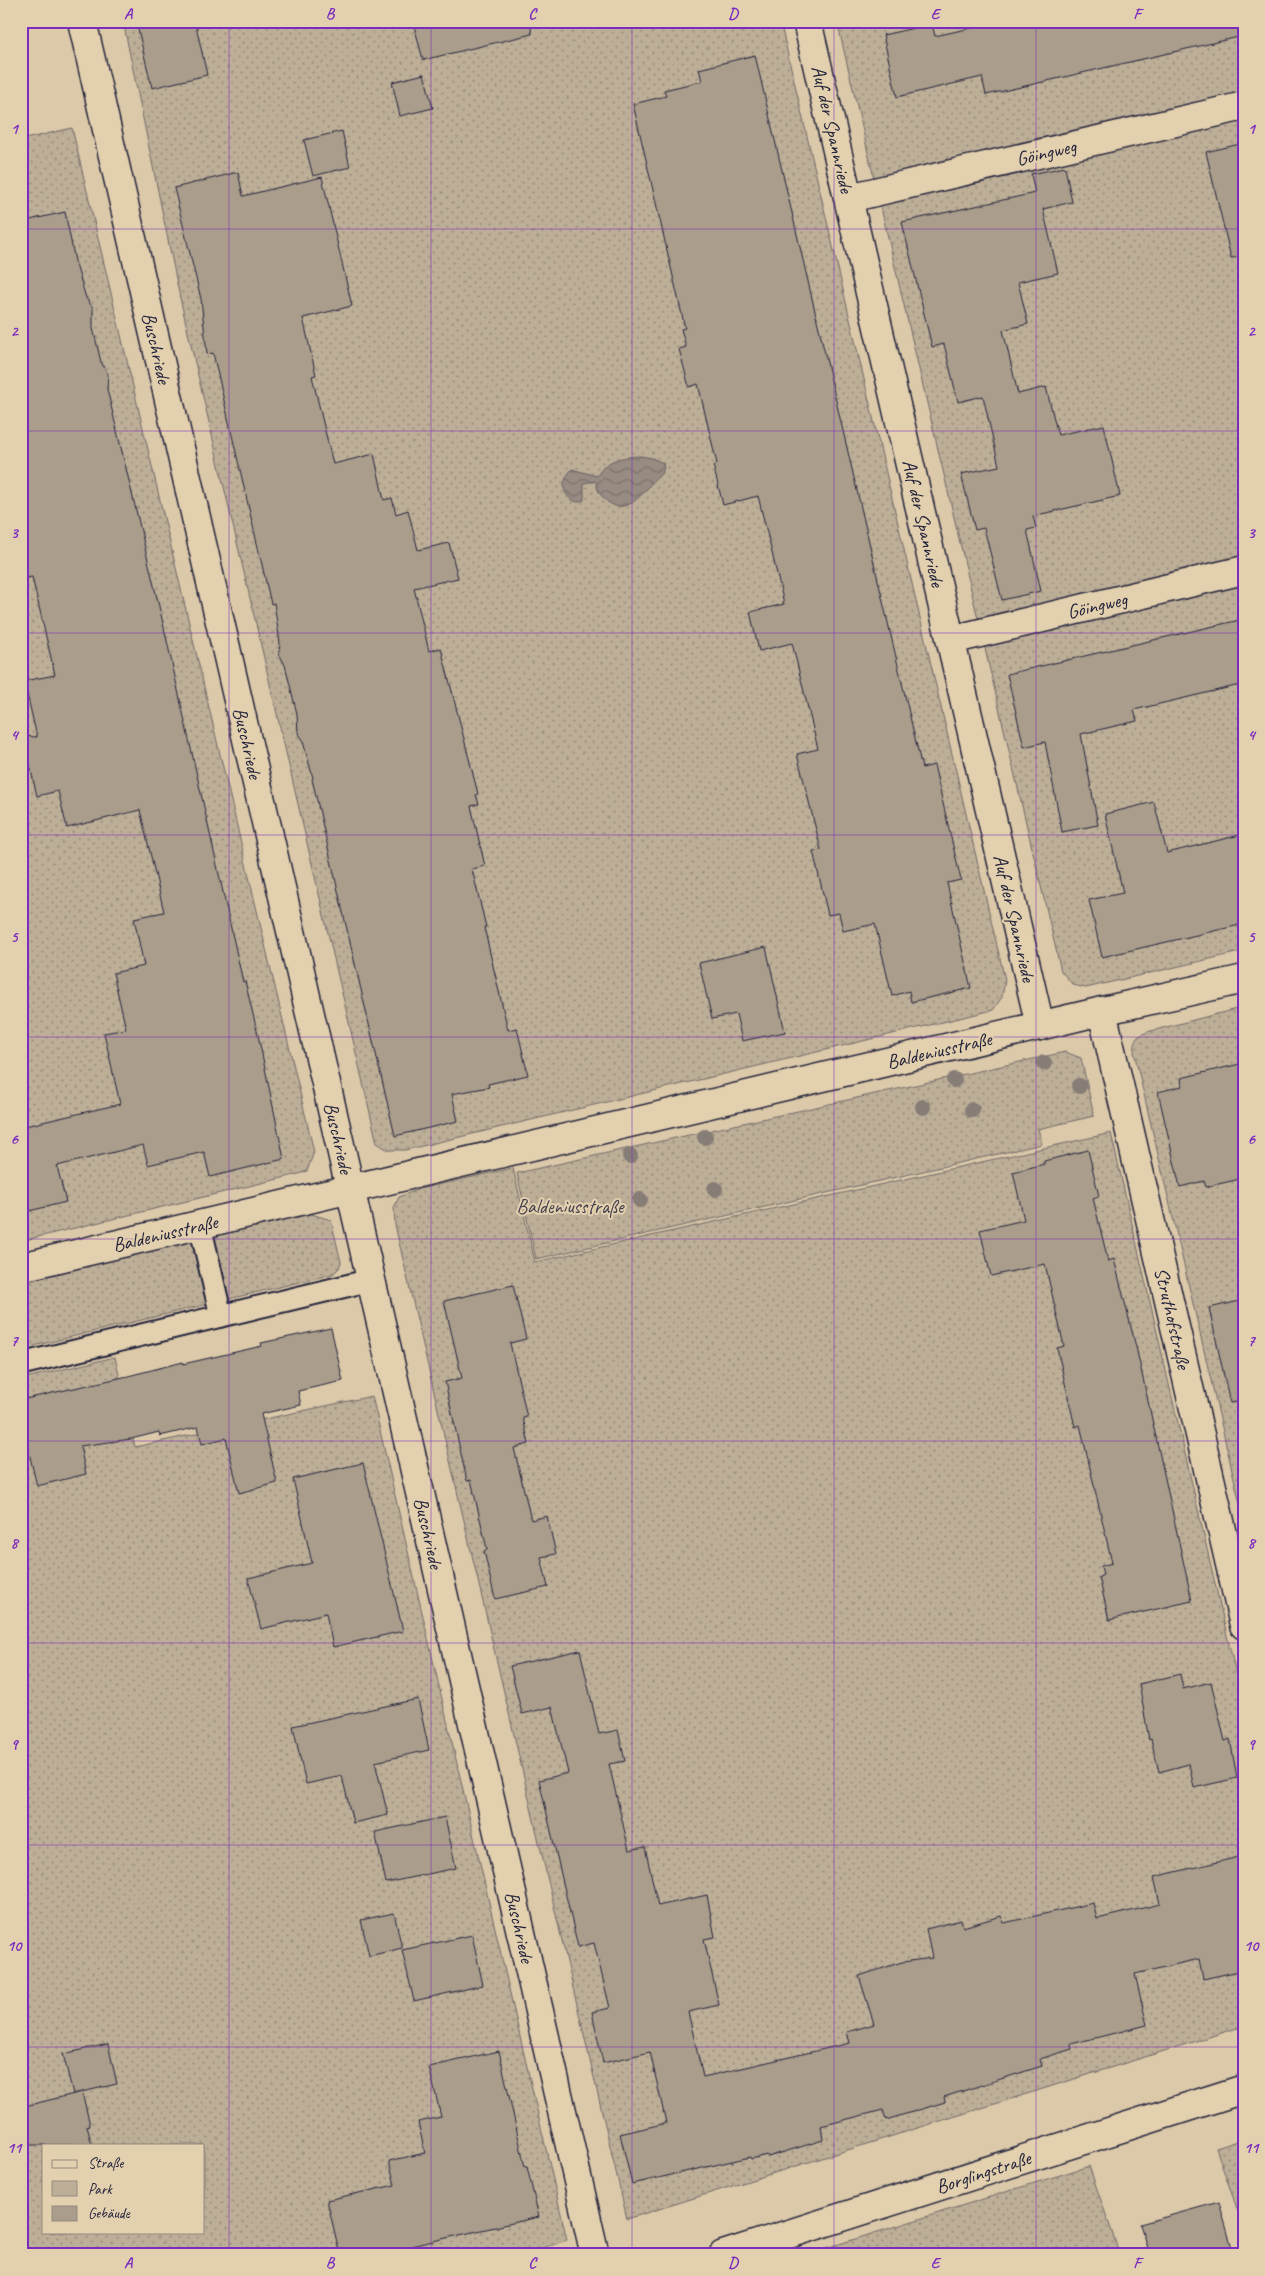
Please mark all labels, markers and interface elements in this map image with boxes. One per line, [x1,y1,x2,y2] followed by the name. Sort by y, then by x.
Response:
[124,4,134,24] text: A
[326,4,336,24] text: B
[528,4,538,24] text: C
[728,4,739,24] text: D
[931,4,942,24] text: E
[1133,4,1144,24] text: F
[806,63,860,197] street label: Auf der Spannriede
[10,119,19,139] text: 1
[1247,119,1256,139] text: 1
[1014,133,1079,171] street label: Göingweg
[136,310,177,388] street label: Buschriede
[10,321,19,341] text: 2
[1247,321,1256,341] text: 2
[897,457,951,591] street label: Auf der Spannriede
[10,523,19,543] text: 3
[1247,523,1256,543] text: 3
[1065,586,1130,624] street label: Göingweg
[227,705,268,783] street label: Buschriede
[10,725,19,745] text: 4
[1247,725,1256,745] text: 4
[988,852,1042,986] street label: Auf der Spannriede
[11,927,20,947] text: 5
[1248,927,1257,947] text: 5
[884,1026,995,1075] street label: Baldeniusstraße
[318,1100,359,1178] street label: Buschriede
[10,1129,19,1149] text: 6
[1247,1129,1256,1149] text: 6
[517,1194,625,1219] park label: Baldeniusstraße
[110,1209,221,1258] street label: Baldeniusstraße
[1149,1265,1197,1373] street label: Struthofstraße
[10,1331,19,1351] text: 7
[1247,1331,1256,1351] text: 7
[408,1495,449,1573] street label: Buschriede
[10,1533,19,1553] text: 8
[1247,1533,1256,1553] text: 8
[10,1734,19,1754] text: 9
[1247,1734,1256,1754] text: 9
[499,1889,540,1967] street label: Buschriede
[7,1936,23,1956] text: 10
[1244,1936,1260,1956] text: 10
[7,2138,23,2158] text: 11
[1244,2138,1260,2158] text: 11
[42,2144,205,2234] legend
[933,2145,1035,2200] street label: Borglingstraße
[88,2154,124,2173] text: Straße
[88,2180,113,2199] text: Park
[88,2204,131,2223] text: Gebäude
[124,2253,134,2273] text: A
[326,2253,336,2273] text: B
[528,2253,538,2273] text: C
[728,2253,739,2273] text: D
[931,2253,942,2273] text: E
[1133,2253,1144,2273] text: F

